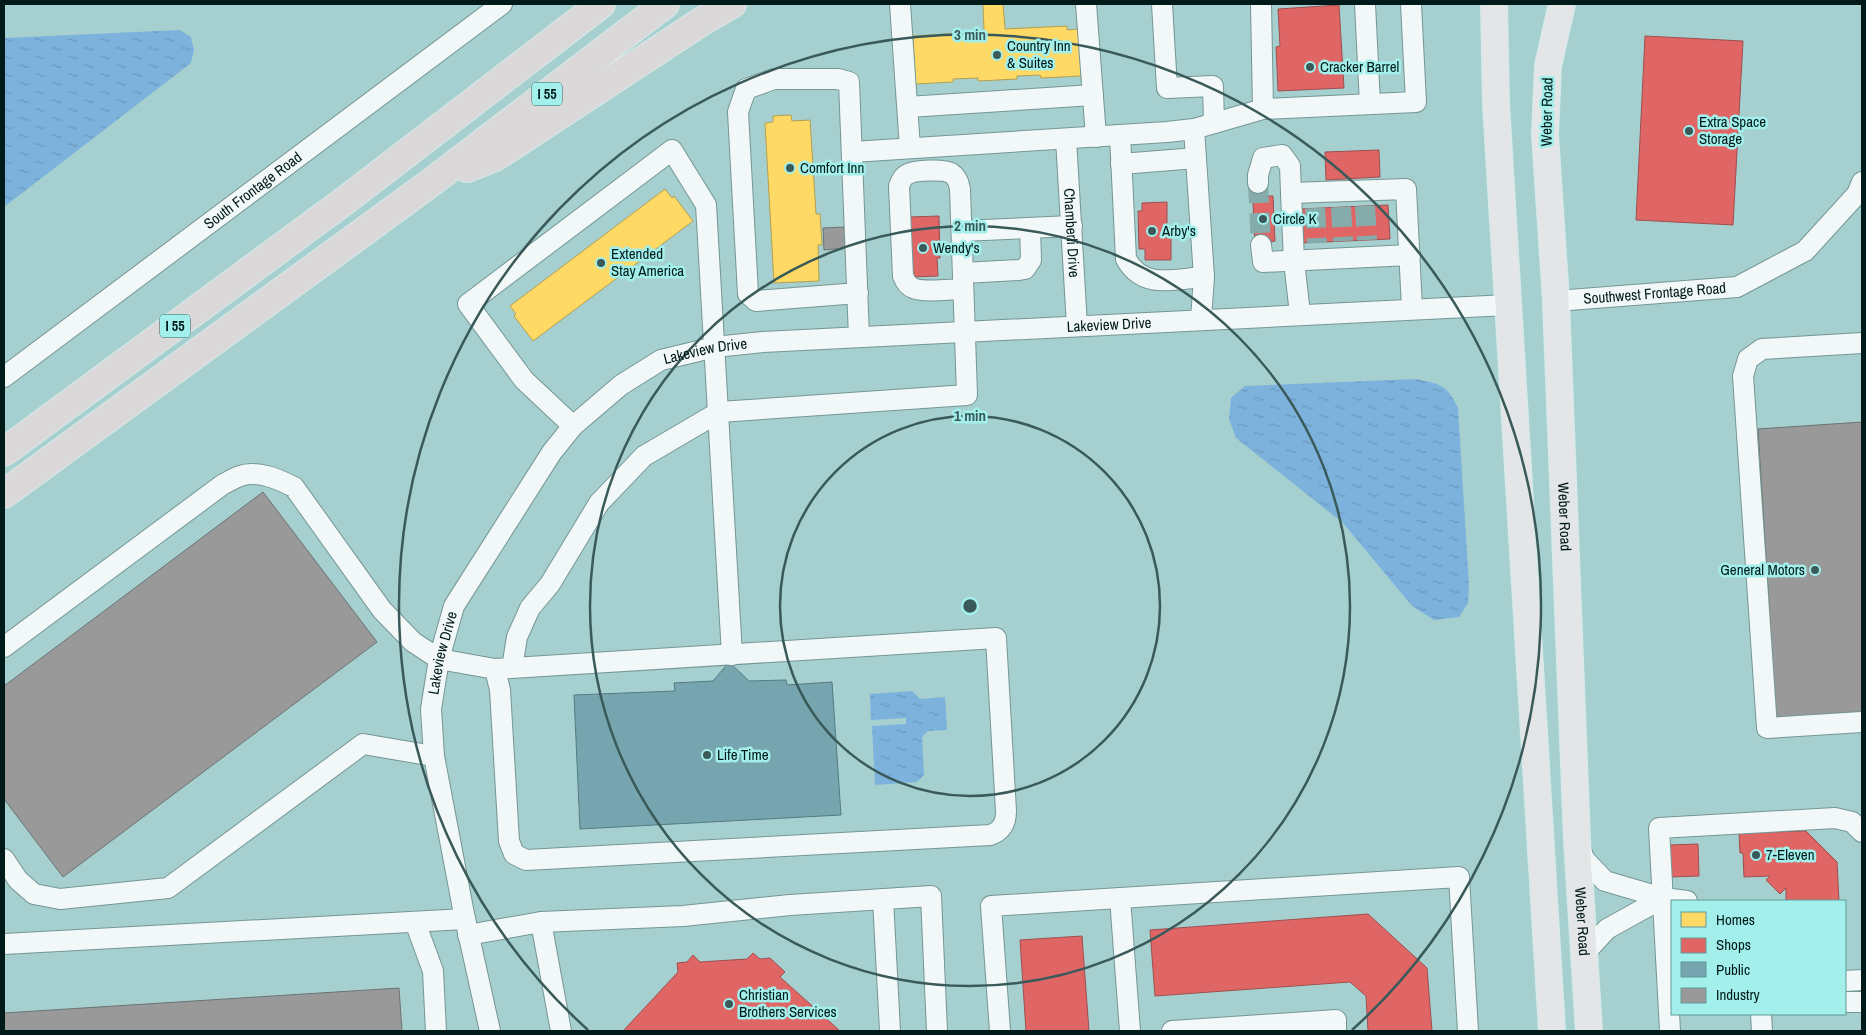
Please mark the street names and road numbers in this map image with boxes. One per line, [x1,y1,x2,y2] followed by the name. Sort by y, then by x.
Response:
[1535,77,1558,147] street label: Weber Road
[532,82,562,106] road number: I 55
[199,146,306,234] street label: South Frontage Road
[1059,187,1085,278] street label: Chamberli Drive
[1583,277,1727,309] street label: Southwest Frontage Road
[1066,312,1152,337] street label: Lakeview Drive
[160,314,190,338] road number: I 55
[661,333,748,369] street label: Lakeview Drive
[1553,482,1577,552] street label: Weber Road
[422,609,462,696] street label: Lakeview Drive
[1570,886,1595,956] street label: Weber Road

